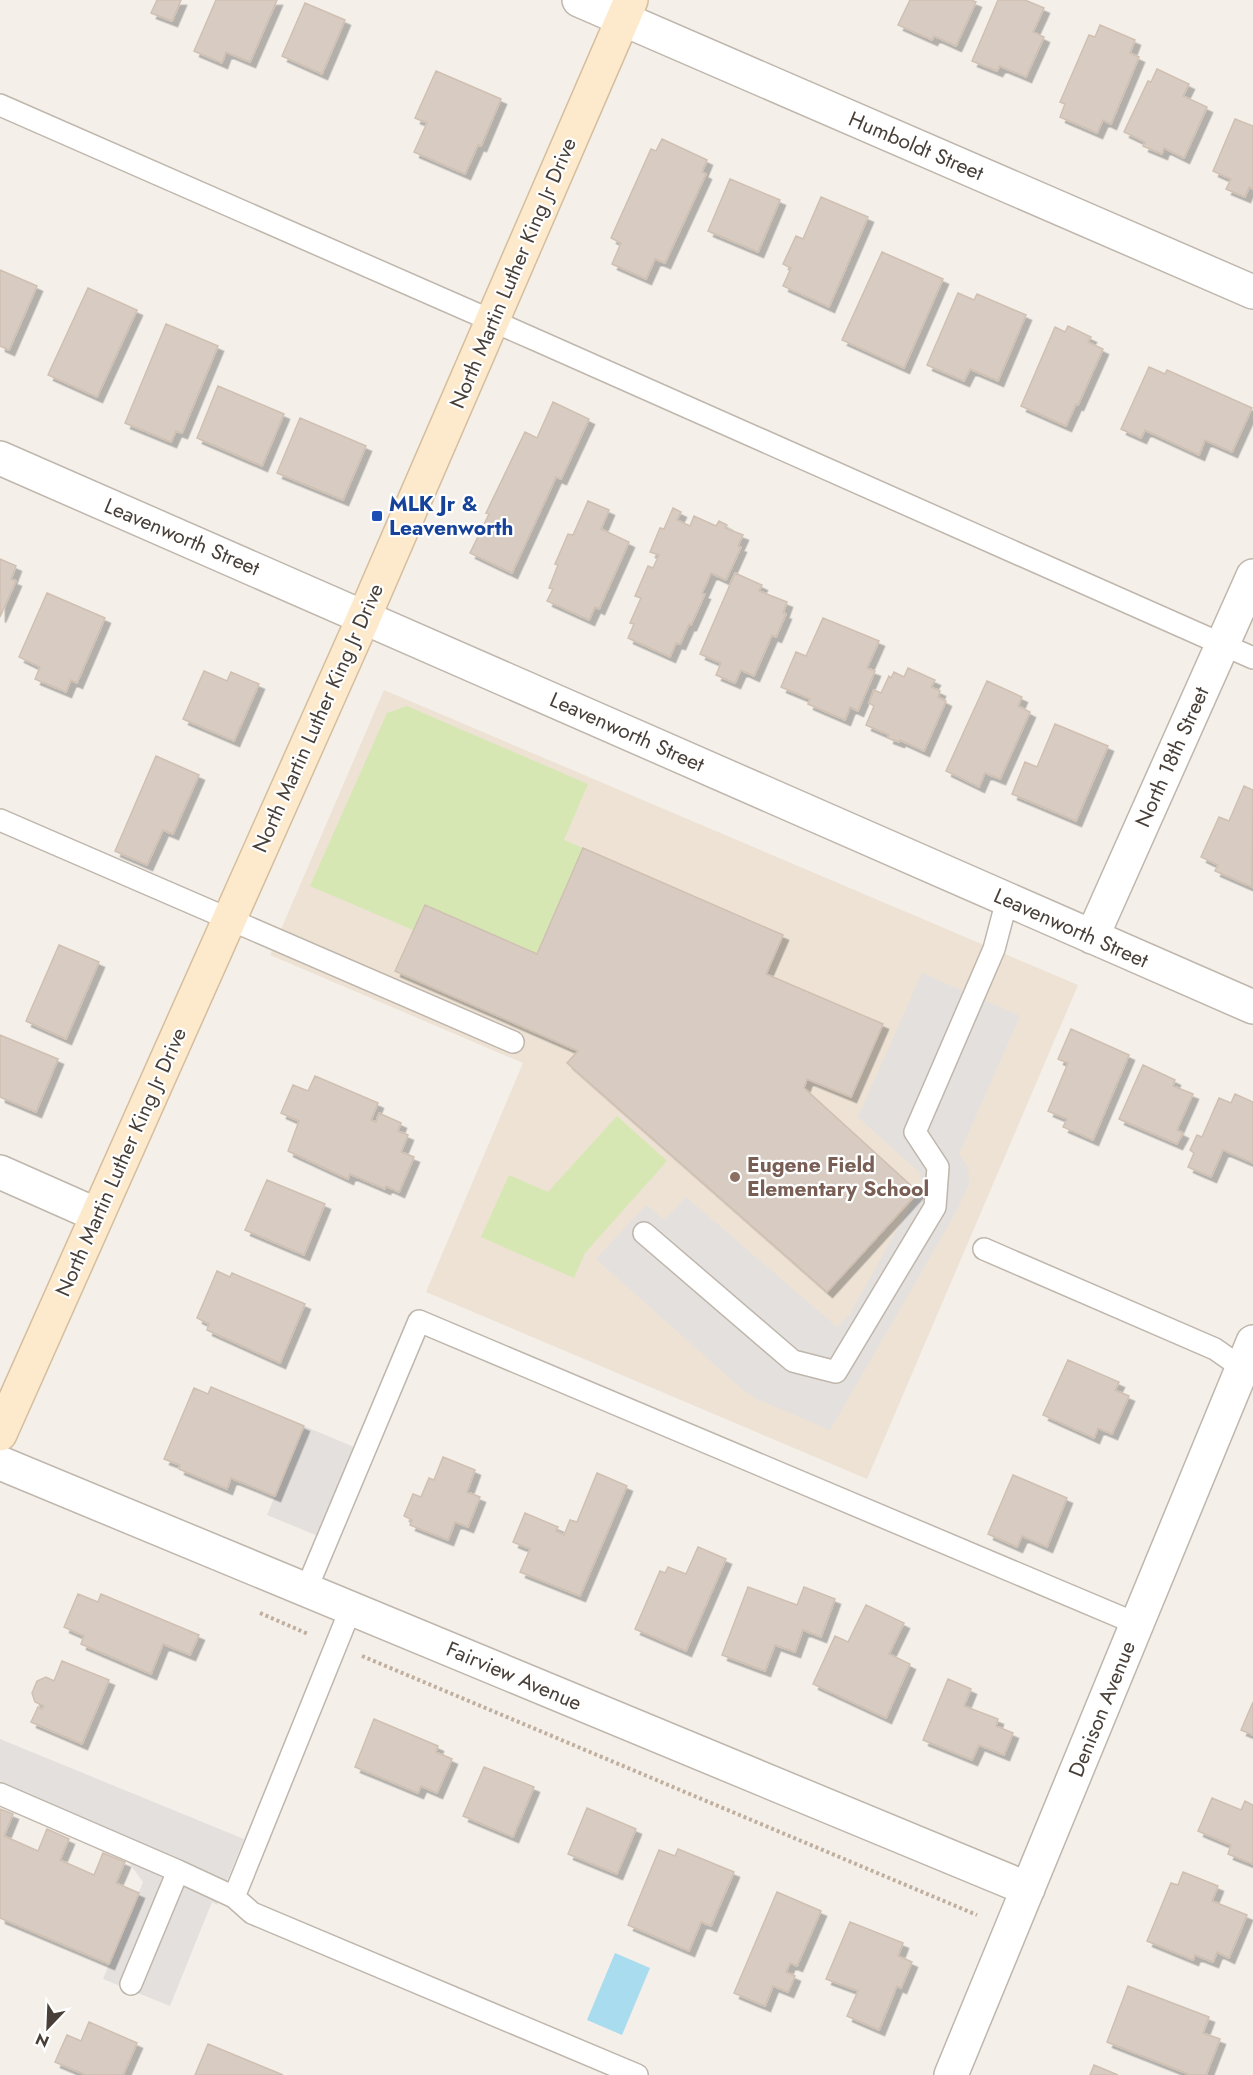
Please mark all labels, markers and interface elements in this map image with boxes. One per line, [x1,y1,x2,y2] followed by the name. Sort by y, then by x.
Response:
[844,104,988,188] street label: Humboldt Street
[442,133,584,413] street label: North Martin Luther King Jr Drive
[389,489,513,543] place label: MLK Jr & Leavenworth
[100,491,264,583] street label: Leavenworth Street
[370,509,384,523] marker: MLK Jr & Leavenworth
[245,578,391,857] street label: North Martin Luther King Jr Drive
[1128,682,1216,832] street label: North 18th Street
[545,685,709,779] street label: Leavenworth Street
[989,881,1153,975] street label: Leavenworth Street
[48,1022,194,1301] street label: North Martin Luther King Jr Drive
[747,1150,929,1204] place label: Eugene Field Elementary School
[728,1170,742,1184] marker: Eugene Field Elementary School
[442,1634,587,1718] street label: Fairview Avenue
[1061,1636,1143,1781] street label: Denison Avenue
[18,1997,78,2057] north arrow
[32,2027,53,2053] text: N

